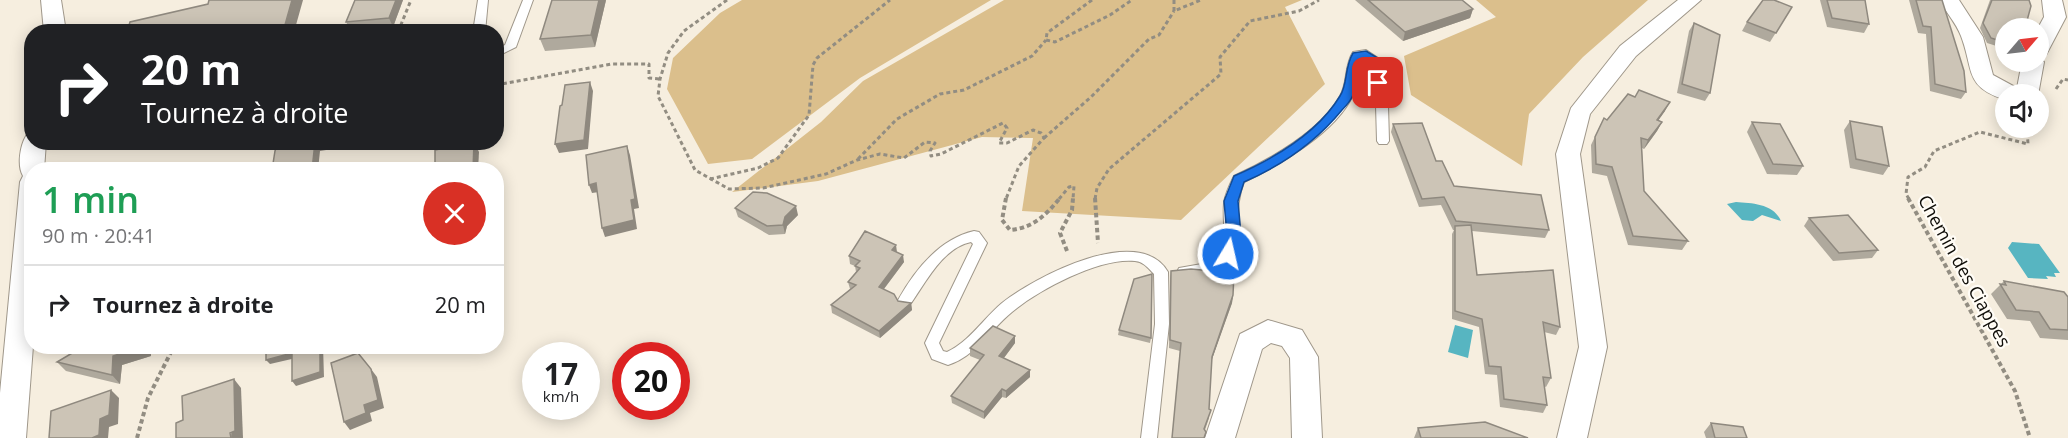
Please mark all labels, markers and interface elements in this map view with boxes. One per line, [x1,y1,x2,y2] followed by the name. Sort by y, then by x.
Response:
[1995,18,2049,72] north arrow
[1995,18,2049,138] map controls
[141,40,241,97] text: 20 m
[42,48,120,126] icon: right
[1352,57,1403,108] pin
[1361,66,1394,99] icon: arrive
[1995,84,2049,138] button: sound
[141,94,349,131] text: Tournez à droite
[42,175,139,224] text: 1 min
[423,182,486,245] button: close
[1913,190,2017,351] street label: Chemin des Ciappes
[42,222,155,249] text: 90 m · 20:41
[1196,222,1260,286] position arrow
[42,288,75,321] icon: right
[93,289,274,319] text: Tournez à droite
[435,289,486,319] text: 20 m
[612,342,690,420] speed limit sign: 20
[544,353,578,394] text: 17
[543,386,579,406] text: km/h

